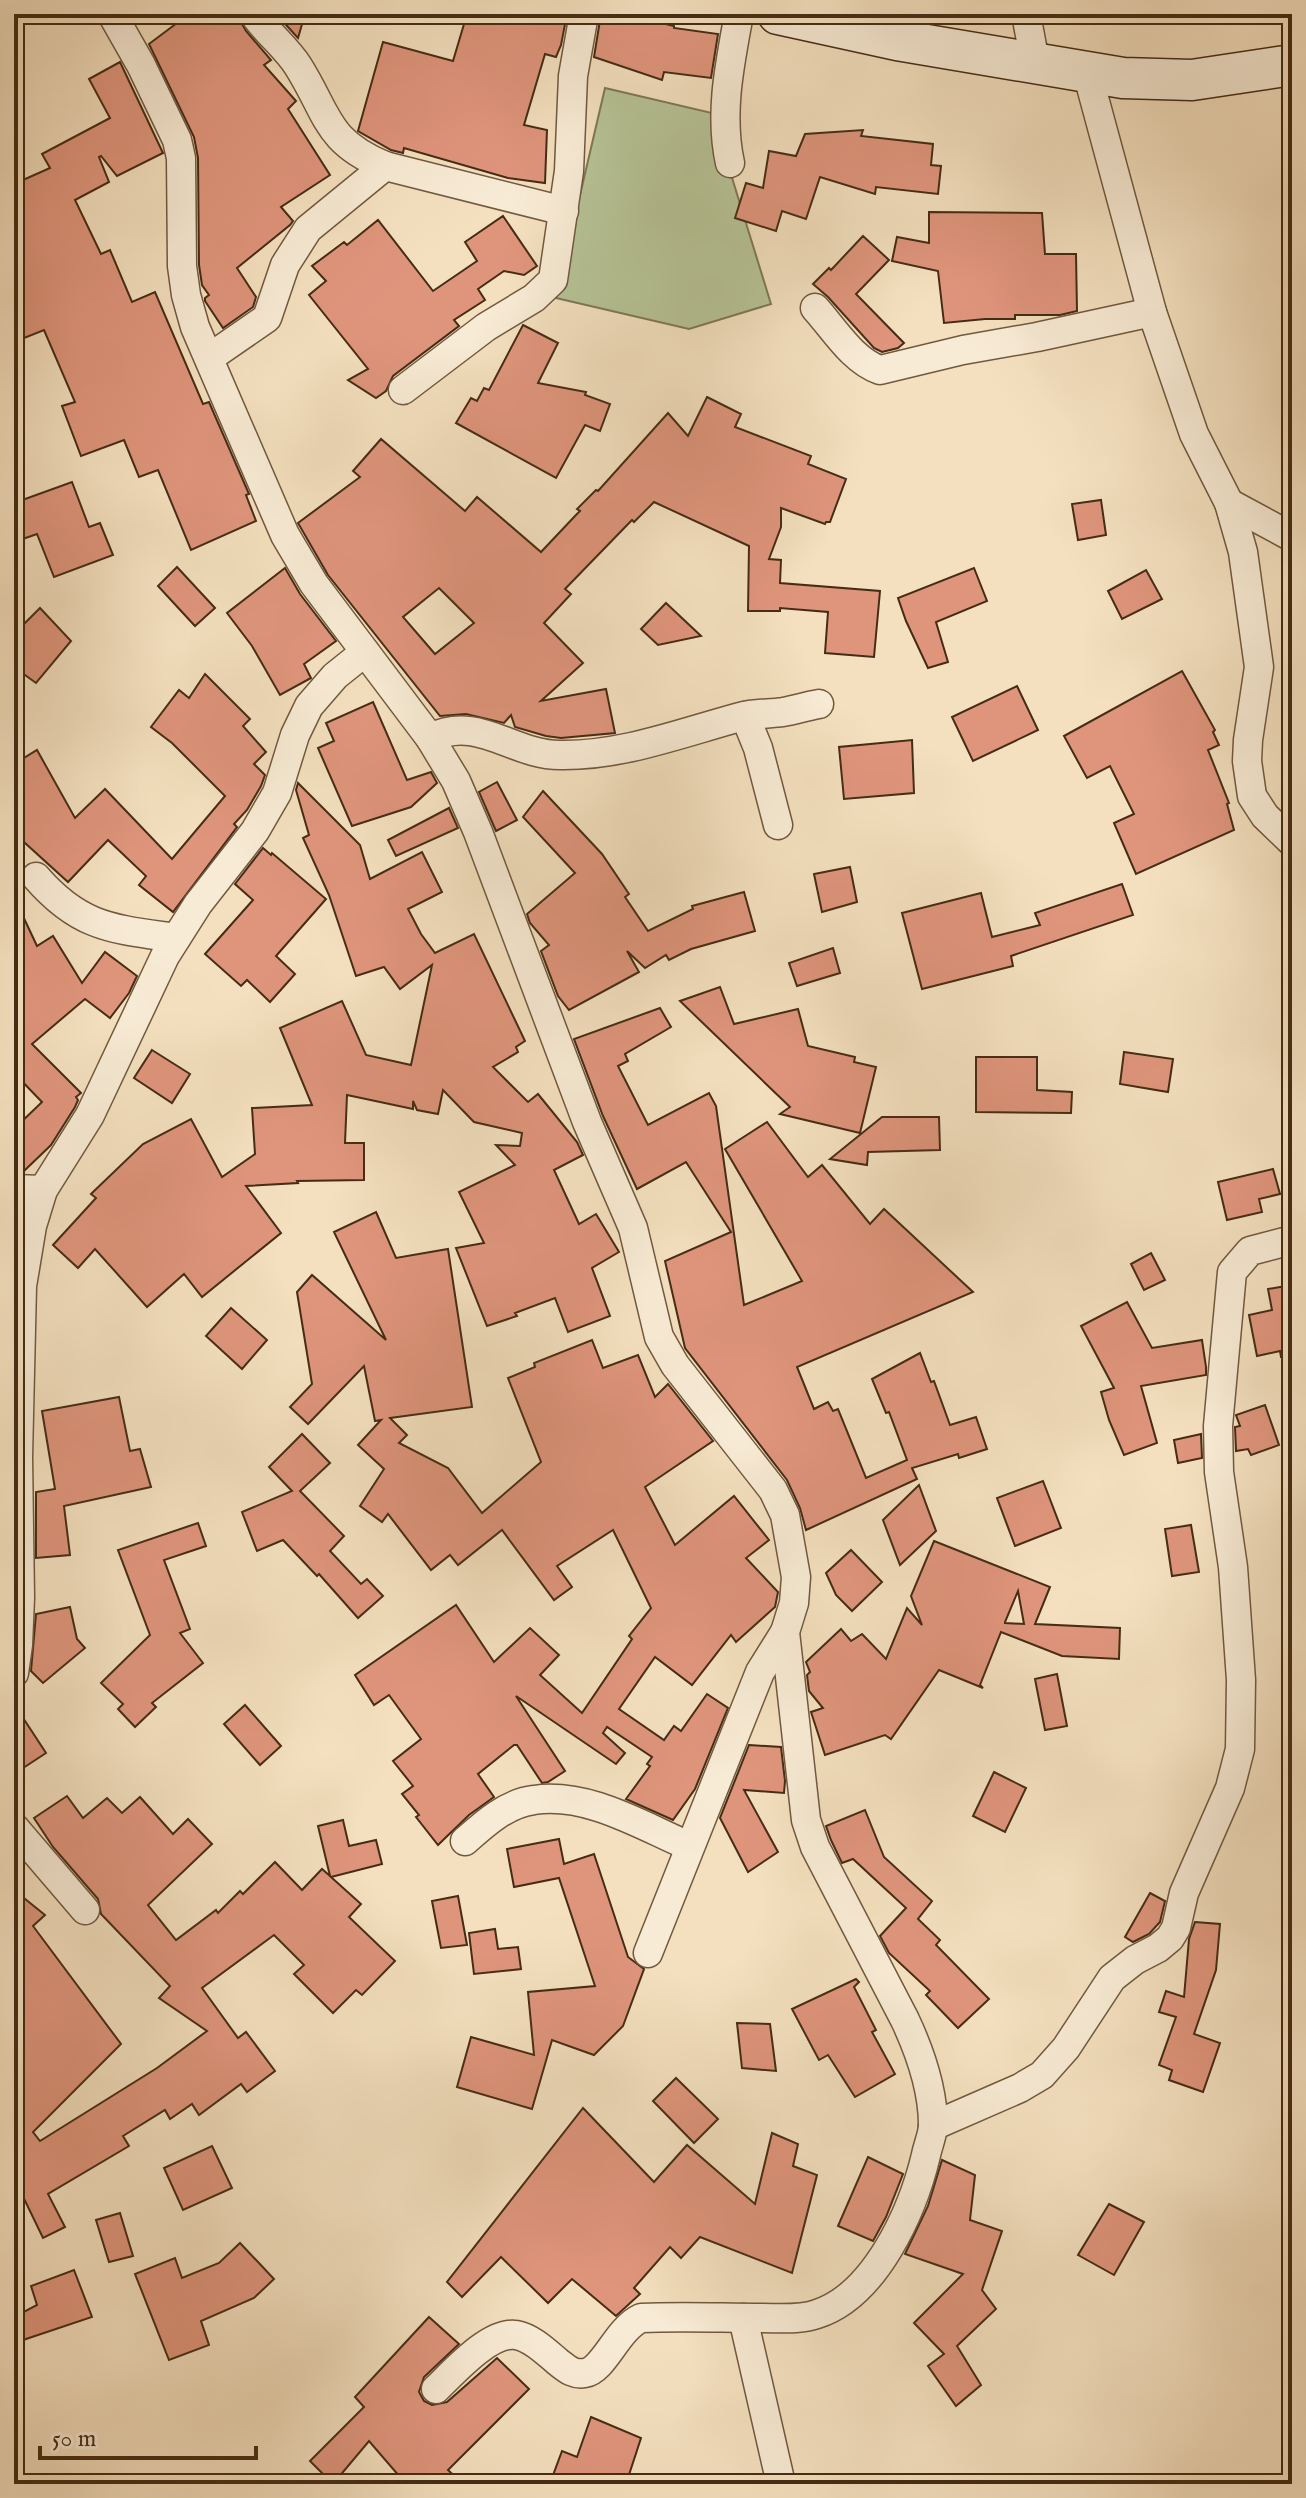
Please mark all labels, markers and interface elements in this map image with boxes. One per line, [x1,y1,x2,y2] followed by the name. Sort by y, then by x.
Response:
[40,2410,256,2460] scale bar
[52,2424,96,2455] text: 50 m

